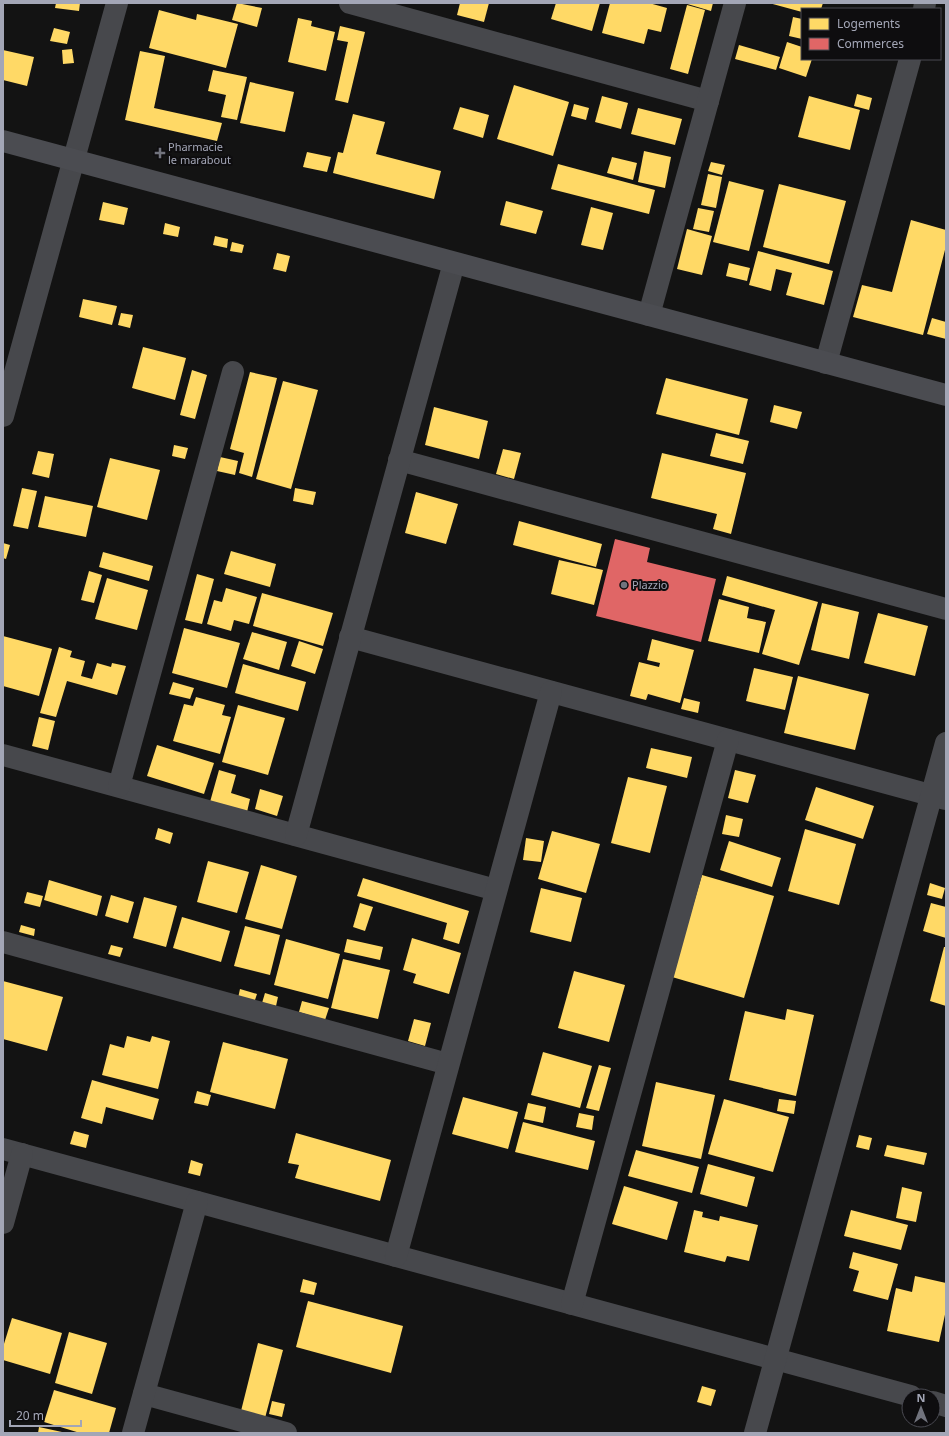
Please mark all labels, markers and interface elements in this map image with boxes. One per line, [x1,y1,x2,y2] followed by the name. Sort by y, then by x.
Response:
[801,8,941,60] legend
[837,15,900,32] text: Logements
[837,35,904,52] text: Commerces
[168,139,231,167] place label: Pharmacie le marabout
[155,148,165,158] marker: Pharmacie le marabout
[632,577,668,592] place label: Plazzio
[619,580,629,590] marker: Plazzio
[901,1388,941,1428] north arrow
[917,1390,925,1405] text: N
[10,1402,81,1428] scale bar
[16,1407,44,1424] text: 20 m

